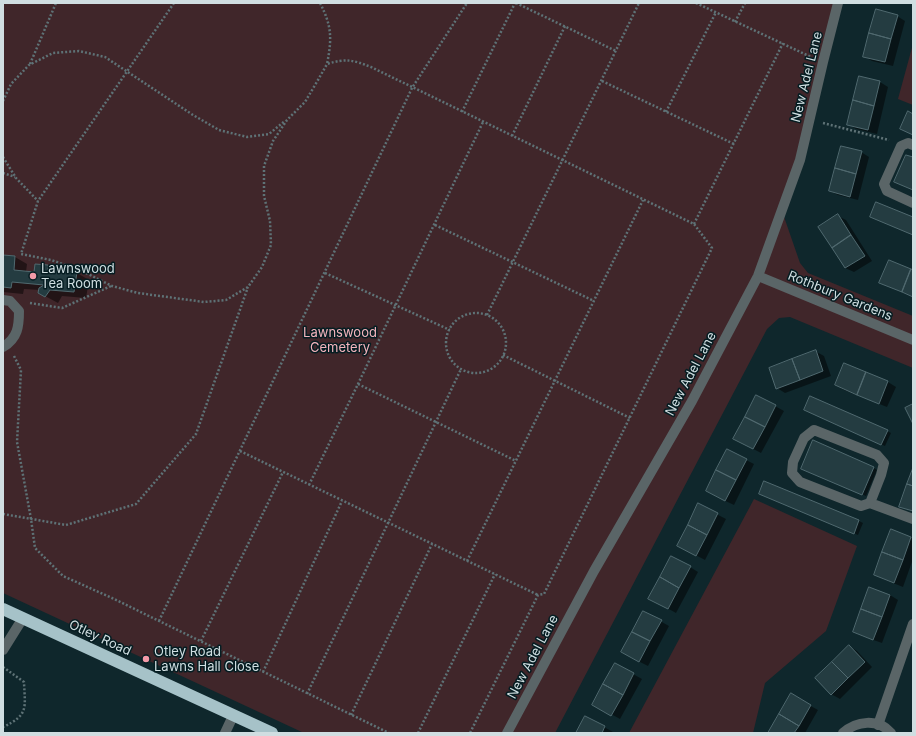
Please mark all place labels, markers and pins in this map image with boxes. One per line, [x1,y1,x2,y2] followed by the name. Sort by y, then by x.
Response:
[41,261,115,292] place label: Lawnswood Tea Room
[28,271,38,281] marker: Lawnswood Tea Room
[154,644,259,675] place label: Otley Road Lawns Hall Close
[141,654,151,664] marker: Otley Road Lawns Hall Close

